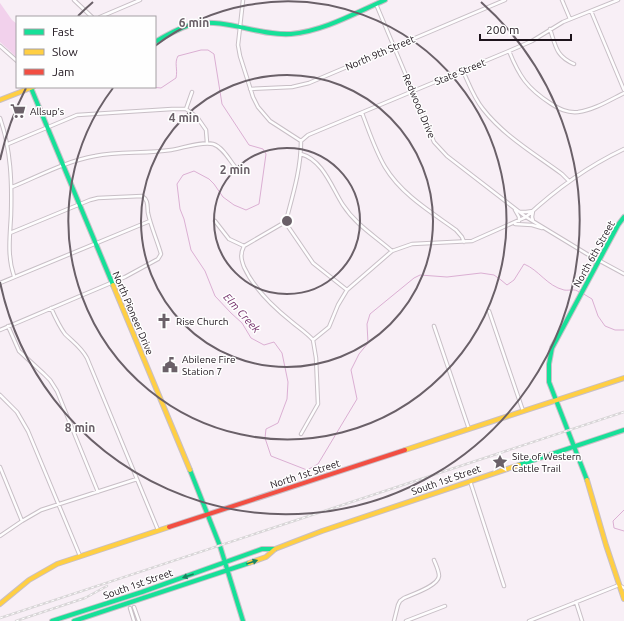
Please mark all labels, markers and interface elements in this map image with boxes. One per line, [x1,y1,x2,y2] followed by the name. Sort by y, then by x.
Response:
[16,16,156,88] legend
[179,16,209,29] text: 6 min
[480,16,571,42] scale bar
[486,23,519,36] text: 200 m
[52,25,74,38] text: Fast
[344,33,416,73] street label: North 9th Street
[52,45,78,58] text: Slow
[433,57,487,87] street label: State Street
[52,65,74,78] text: Jam
[400,72,438,140] street label: Redwood Drive
[9,102,27,120] supermarket icon: Allsup's
[30,106,64,117] place label: Allsup's
[169,111,199,124] text: 4 min
[220,163,250,176] text: 2 min
[280,214,294,228] centre of rings
[571,219,617,289] street label: North 6th Street
[110,270,156,356] street label: North Pioneer Drive
[221,291,263,335] water label: Elm Creek
[155,312,173,330] church icon: Rise Church
[176,316,229,327] place label: Rise Church
[182,354,235,377] place label: Abilene Fire Station 7
[161,356,179,374] public building icon: Abilene Fire Station 7
[65,421,95,434] text: 8 min
[512,451,581,474] place label: Site of Western Cattle Trail
[491,453,509,471] place icon: Site of Western Cattle Trail
[269,457,341,490] street label: North 1st Street
[410,463,482,497] street label: South 1st Street
[247,559,259,565] one-way arrow
[102,567,174,601] street label: South 1st Street
[182,573,194,579] one-way arrow

